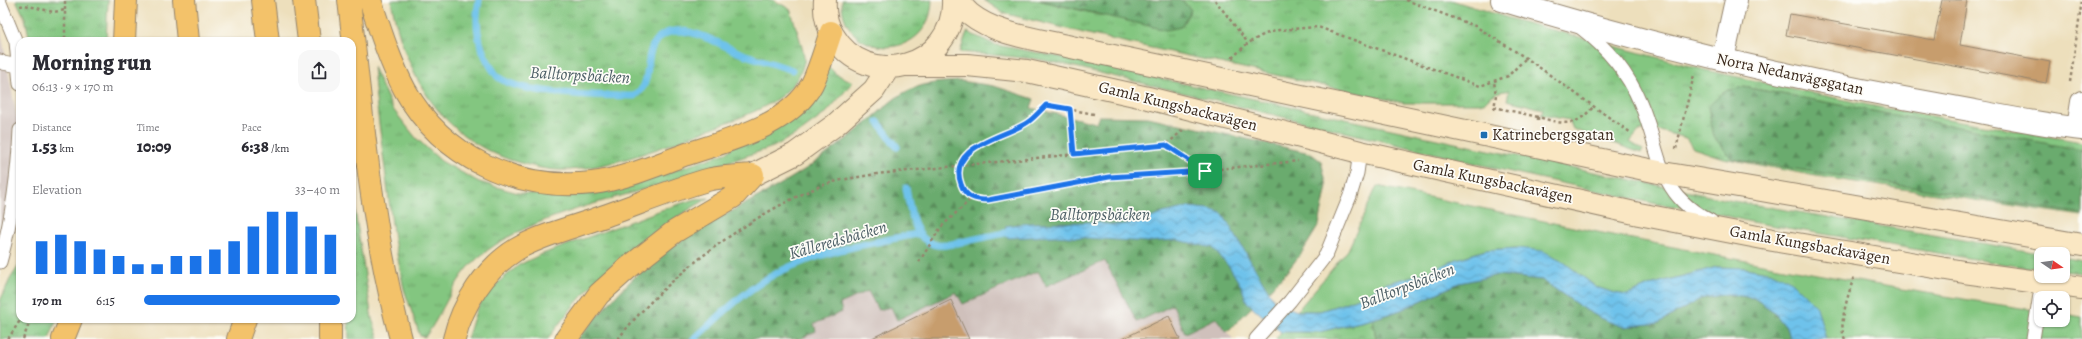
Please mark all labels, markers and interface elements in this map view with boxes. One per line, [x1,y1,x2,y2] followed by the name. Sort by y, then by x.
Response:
[32,48,152,78] text: Morning run
[1714,48,1866,100] street label: Norra Nedanvägsgatan
[298,50,340,92] button: share
[529,61,631,89] water label: Balltorpsbäcken
[1096,76,1260,136] street label: Gamla Kungsbackavägen
[32,78,113,95] text: 06:13 · 9 × 170 m
[32,120,71,135] text: Distance
[137,120,160,135] text: Time
[241,120,262,135] text: Pace
[1492,124,1614,146] place label: Katrinebergsgatan
[1479,130,1489,140] marker: Katrinebergsgatan
[32,135,57,158] text: 1.53
[137,135,171,158] text: 10:09
[241,135,269,158] text: 6:38
[57,141,74,156] text: km
[269,141,289,156] text: /km
[1411,153,1575,209] street label: Gamla Kungsbackavägen
[1188,154,1222,188] pin
[1194,160,1216,182] icon: arrive
[32,181,82,198] text: Elevation
[295,181,340,198] text: 33–40 m
[1050,203,1150,226] water label: Balltorpsbäcken
[786,215,890,265] water label: Kålleredsbäcken
[1728,220,1892,270] street label: Gamla Kungsbackavägen
[2034,247,2070,283] north arrow
[2034,247,2070,327] map controls
[1356,257,1458,315] water label: Balltorpsbäcken
[2034,291,2070,327] button: locate
[32,292,62,309] text: 170 m
[96,292,115,309] text: 6:15

